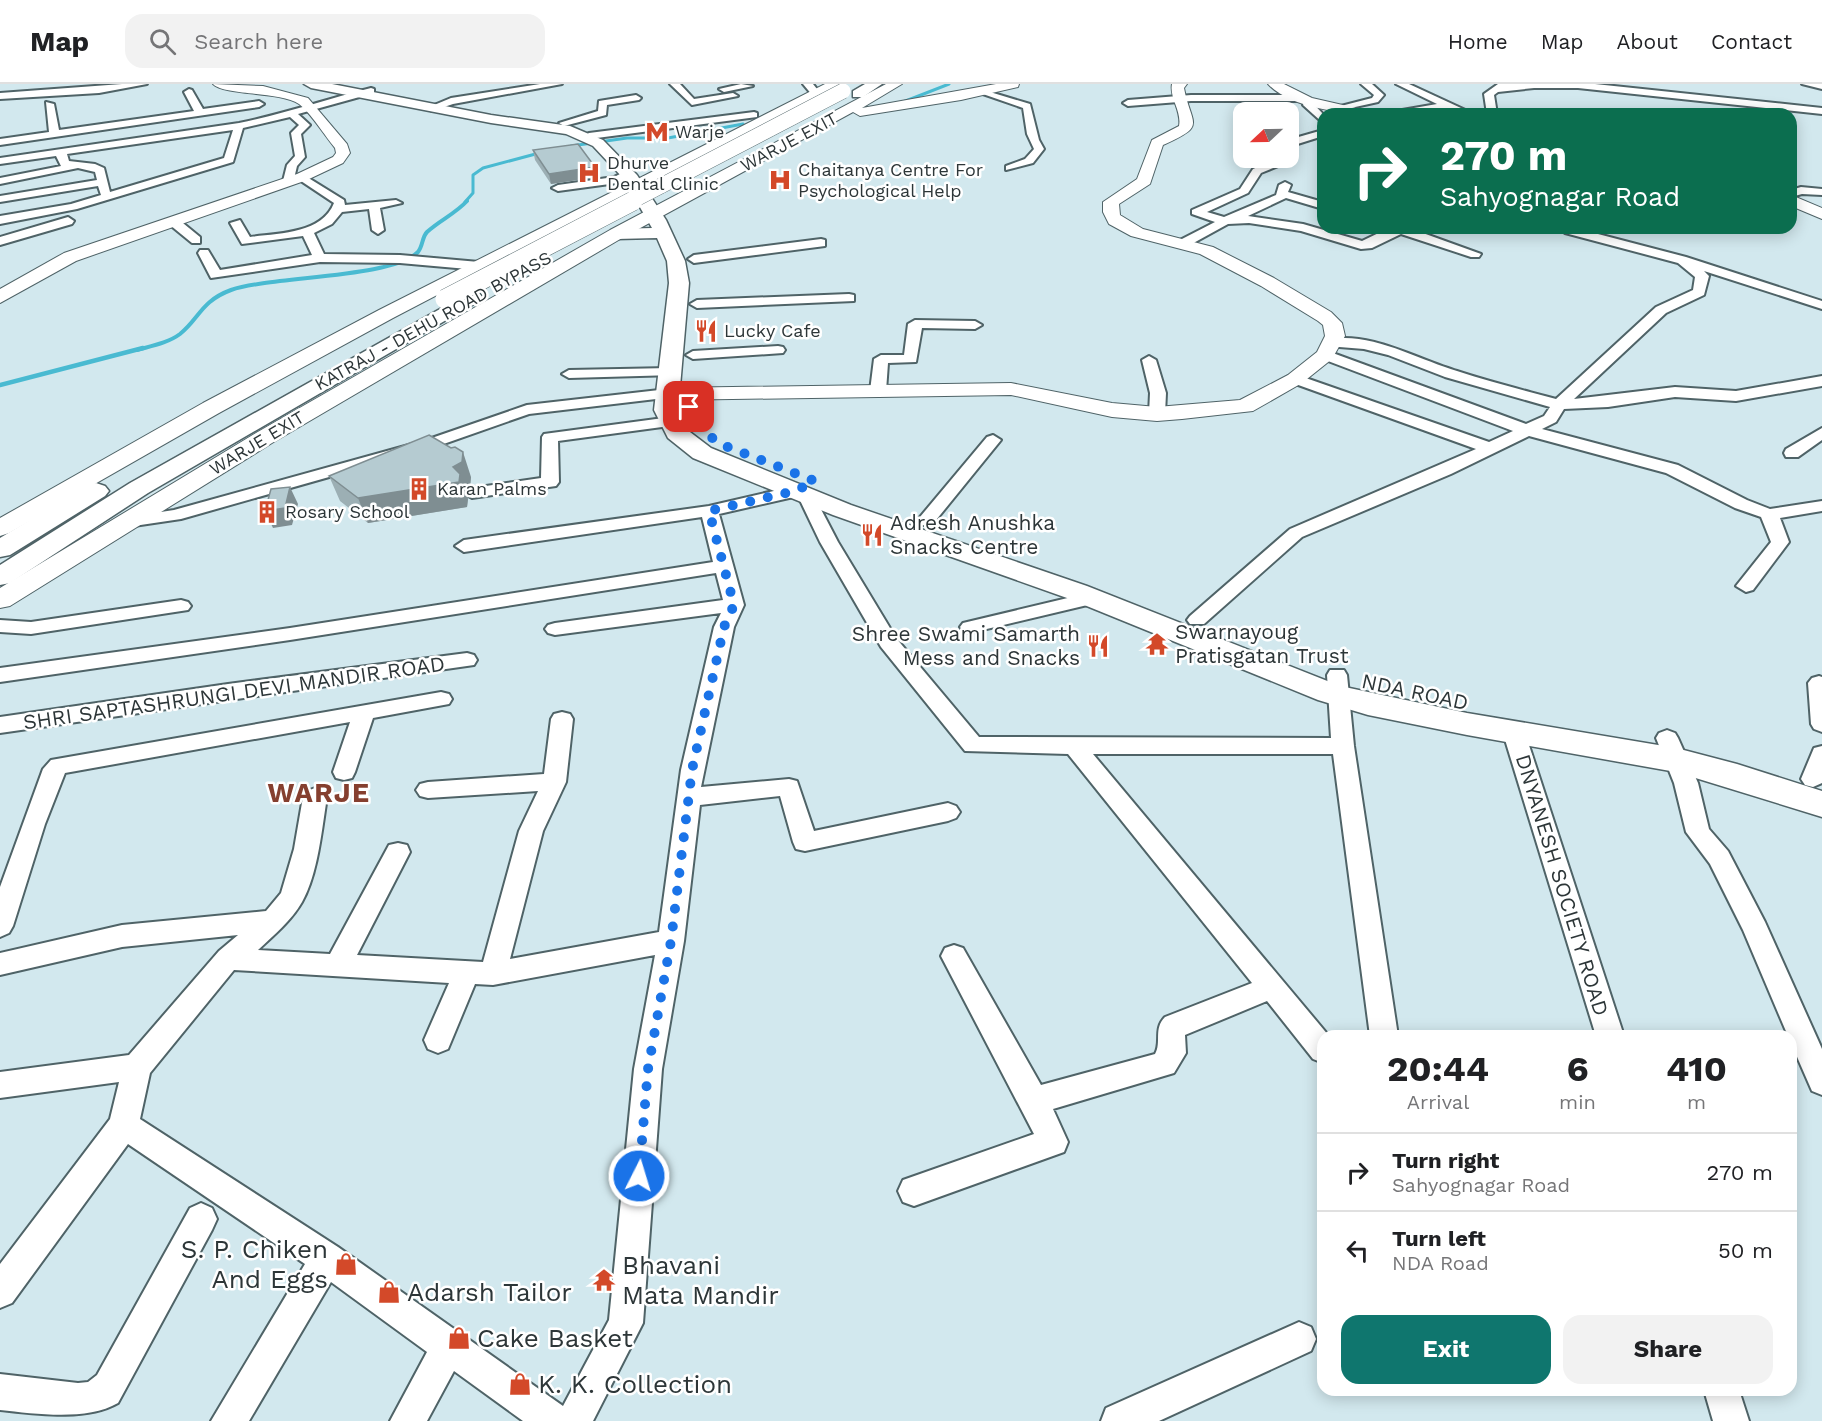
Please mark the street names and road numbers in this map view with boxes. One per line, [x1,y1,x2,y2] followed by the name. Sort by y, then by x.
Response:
[737,107,841,176] street label: WARJE EXIT
[311,247,555,395] street label: KATRAJ - DEHU ROAD BYPASS
[206,406,308,479] street label: WARJE EXIT
[21,651,446,735] street label: SHRI SAPTASHRUNGI DEVI MANDIR ROAD
[1360,668,1471,715] street label: NDA ROAD
[1511,751,1614,1019] street label: DNYANESH SOCIETY ROAD

